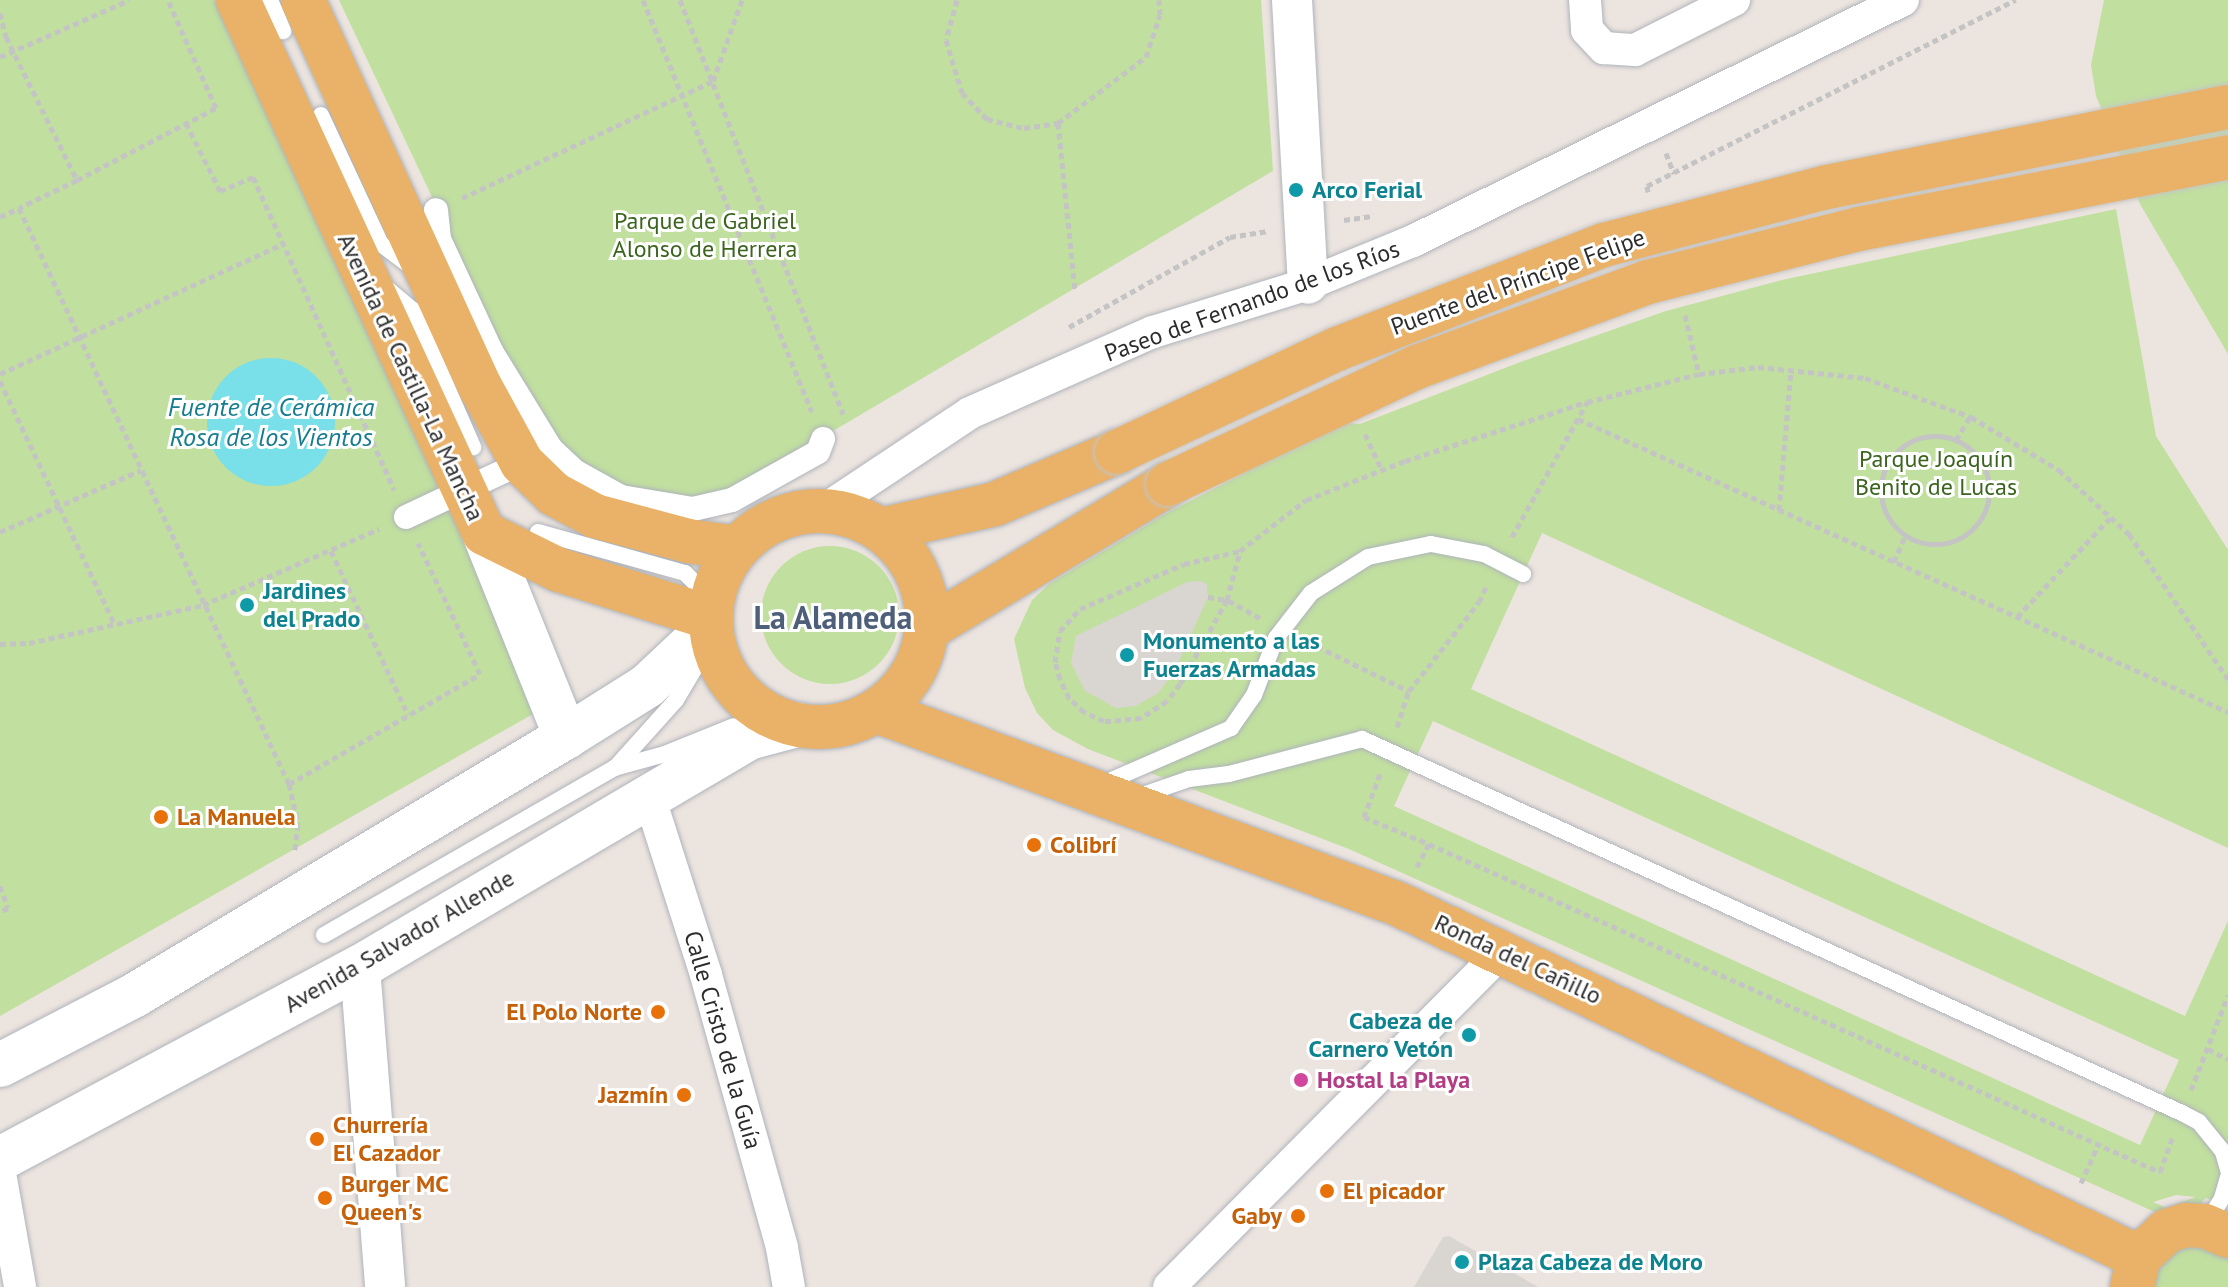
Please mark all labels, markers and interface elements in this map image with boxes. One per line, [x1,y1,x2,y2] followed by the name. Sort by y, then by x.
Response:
[1312,176,1422,204] place label: Arco Ferial
[1287,181,1305,199] marker: Arco Ferial
[613,207,797,263] park label: Parque de Gabriel Alonso de Herrera
[1387,223,1649,341] street label: Puente del Príncipe Felipe
[332,229,490,525] street label: Avenida de Castilla-La Mancha
[1101,234,1403,368] street label: Paseo de Fernando de los Ríos
[168,391,374,452] water label: Fuente de Cerámica Rosa de los Vientos
[1855,445,2017,501] park label: Parque Joaquín Benito de Lucas
[263,577,360,633] place label: Jardines del Prado
[238,596,256,614] marker: Jardines del Prado
[753,598,913,636] district label: La Alameda
[1143,627,1320,683] place label: Monumento a las Fuerzas Armadas
[1118,646,1136,664] marker: Monumento a las Fuerzas Armadas
[177,803,296,831] place label: La Manuela
[152,808,170,826] marker: La Manuela
[1050,831,1117,859] place label: Colibrí
[1025,836,1043,854] marker: Colibrí
[279,863,519,1019] street label: Avenida Salvador Allende
[1430,908,1606,1010] street label: Ronda del Cañillo
[678,928,768,1152] street label: Calle Cristo de la Guía
[506,998,642,1026] place label: El Polo Norte
[649,1003,667,1021] marker: El Polo Norte
[1308,1007,1453,1063] place label: Cabeza de Carnero Vetón
[1460,1026,1478,1044] marker: Cabeza de Carnero Vetón
[1317,1066,1470,1094] place label: Hostal la Playa
[1292,1071,1310,1089] marker: Hostal la Playa
[598,1081,668,1109] place label: Jazmín
[675,1086,693,1104] marker: Jazmín
[333,1111,441,1167] place label: Churrería El Cazador
[308,1130,326,1148] marker: Churrería El Cazador
[341,1170,449,1226] place label: Burger MC Queen's
[1343,1177,1445,1205] place label: El picador
[1318,1182,1336,1200] marker: El picador
[316,1189,334,1207] marker: Burger MC Queen's
[1231,1202,1282,1230] place label: Gaby
[1289,1207,1307,1225] marker: Gaby
[1478,1248,1703,1276] place label: Plaza Cabeza de Moro
[1453,1253,1471,1271] marker: Plaza Cabeza de Moro

